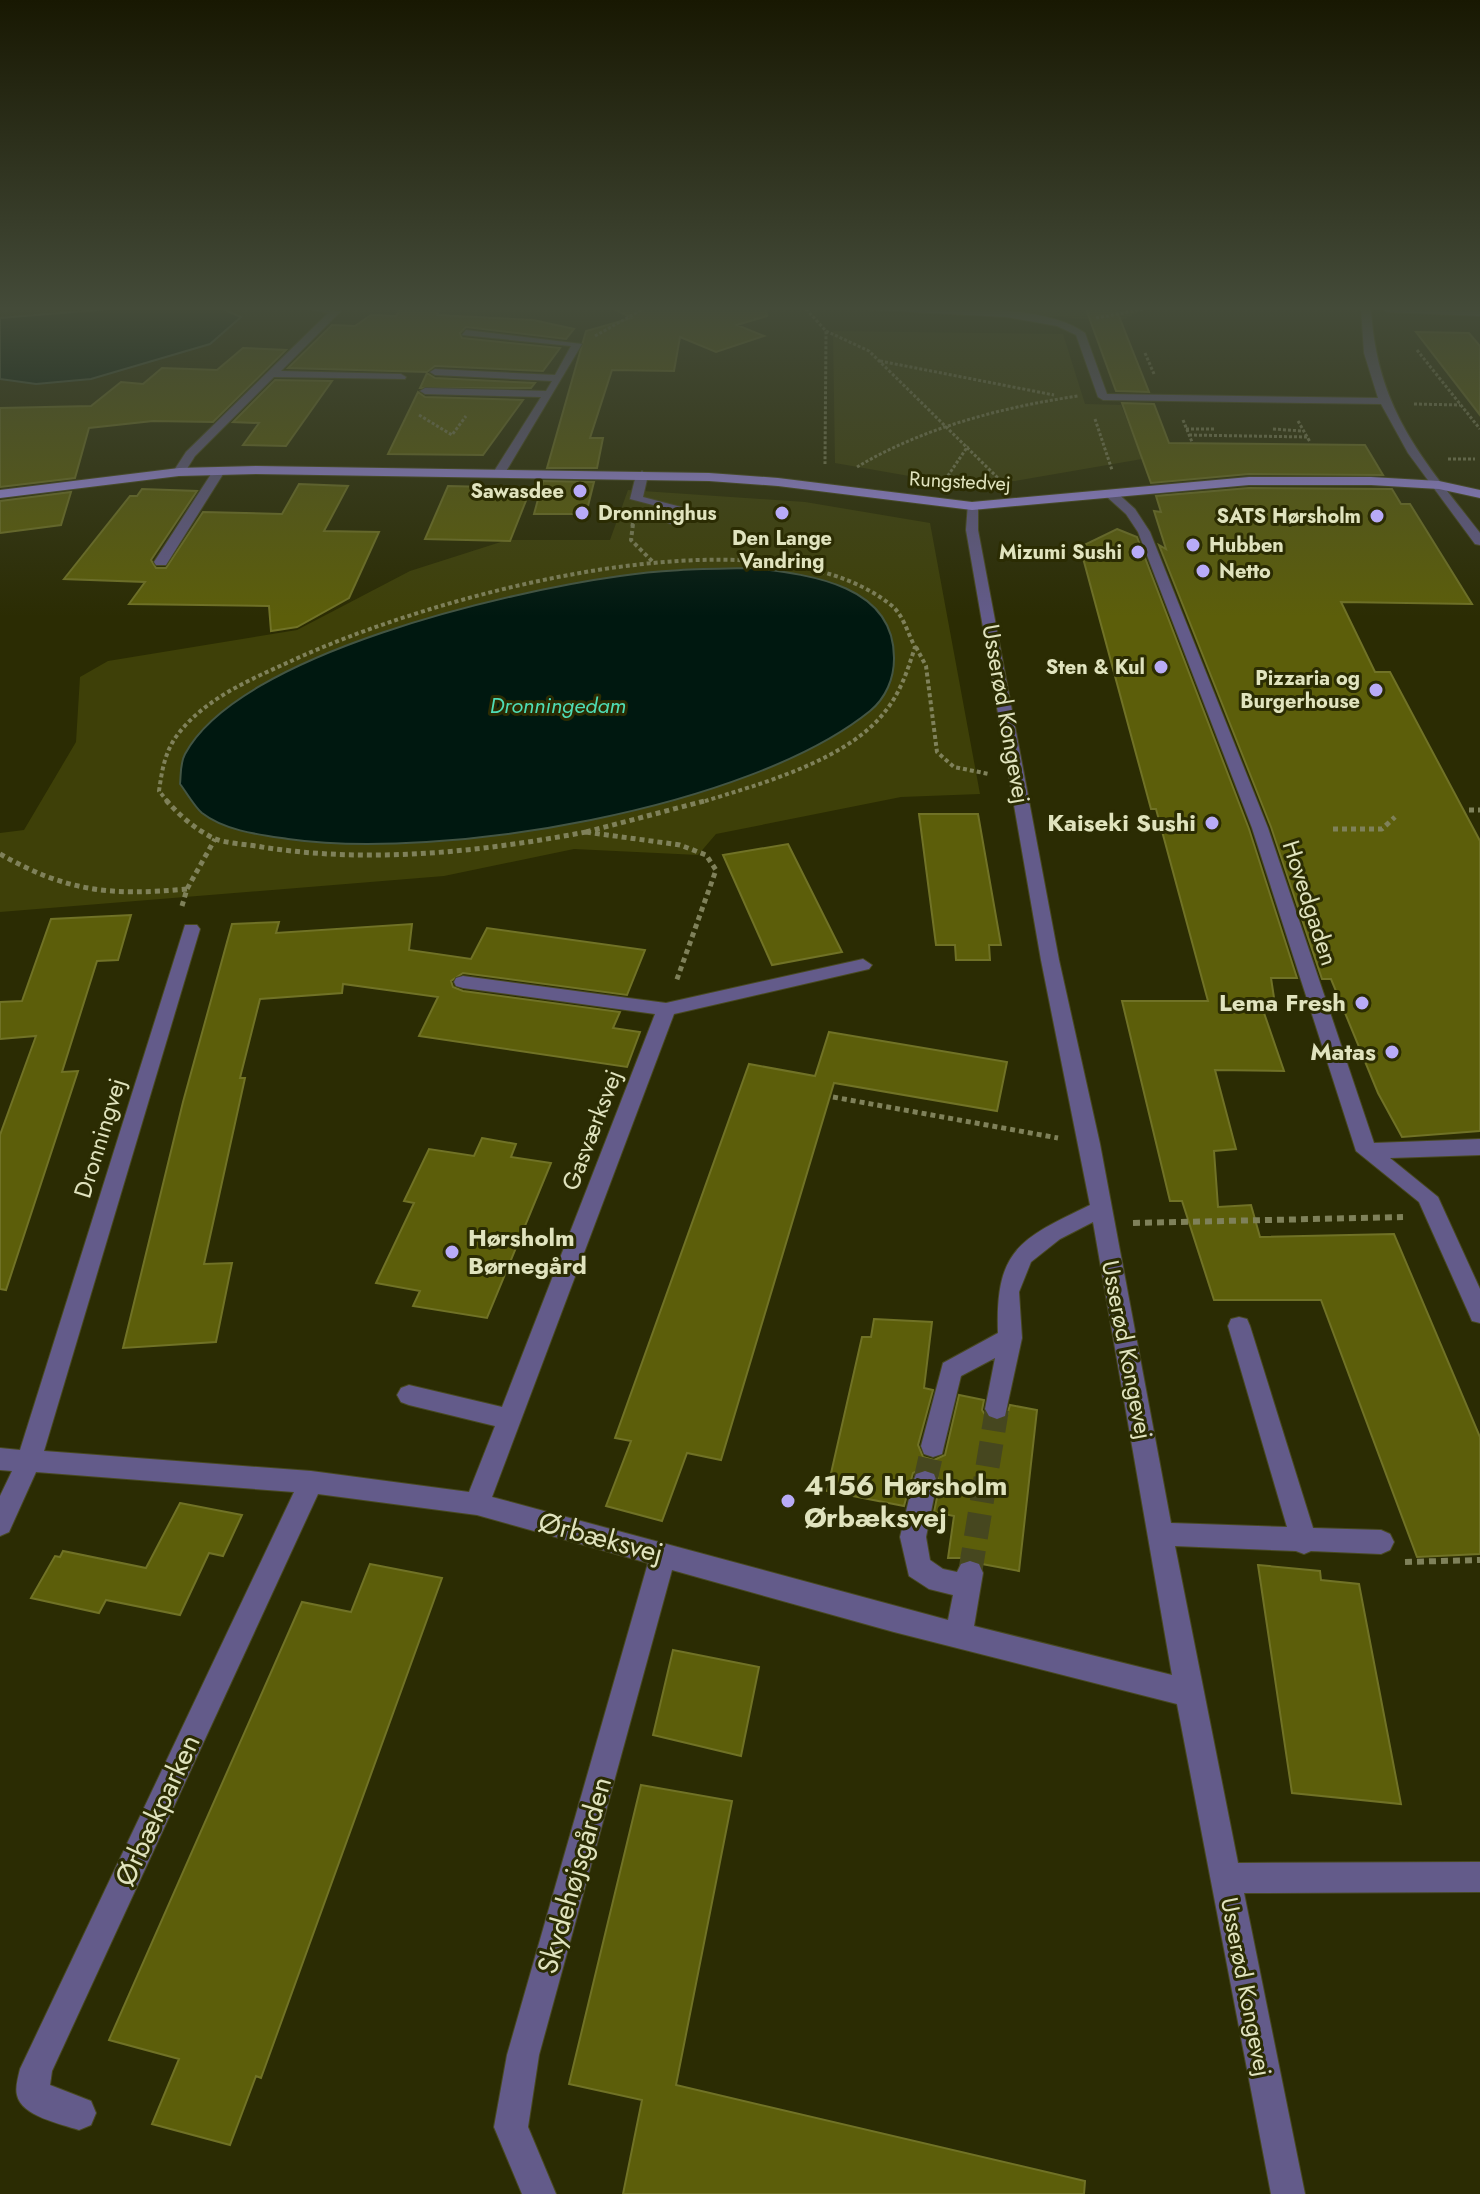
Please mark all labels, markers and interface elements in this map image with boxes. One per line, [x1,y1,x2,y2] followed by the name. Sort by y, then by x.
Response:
[908,464,1012,499] street label: Rungstedvej
[470,477,564,506] place label: Sawasdee
[571,482,589,500] marker: Sawasdee
[598,499,717,528] place label: Dronninghus
[1217,502,1361,531] place label: SATS Hørsholm
[573,504,591,522] marker: Dronninghus
[773,504,791,522] marker: Den Lange Vandring
[1368,507,1386,525] marker: SATS Hørsholm
[732,524,832,576] place label: Den Lange Vandring
[1209,531,1284,560] place label: Hubben
[1184,536,1202,554] marker: Hubben
[999,538,1122,567] place label: Mizumi Sushi
[1129,543,1147,561] marker: Mizumi Sushi
[1219,557,1271,586] place label: Netto
[1194,562,1212,580] marker: Netto
[973,621,1040,806] street label: Usserød Kongevej
[1046,653,1145,682] place label: Sten & Kul
[1152,658,1170,676] marker: Sten & Kul
[1240,664,1360,716] place label: Pizzaria og Burgerhouse
[1367,681,1385,699] marker: Pizzaria og Burgerhouse
[490,689,626,721] water label: Dronningedam
[1047,805,1196,840] place label: Kaiseki Sushi
[1203,814,1221,832] marker: Kaiseki Sushi
[1274,836,1347,970] street label: Hovedgaden
[1219,985,1346,1020] place label: Lema Fresh
[1353,994,1371,1012] marker: Lema Fresh
[1310,1034,1376,1069] place label: Matas
[1383,1043,1401,1061] marker: Matas
[552,1064,631,1195] street label: Gasværksvej
[65,1074,134,1202] street label: Dronningvej
[468,1220,587,1283] place label: Hørsholm Børnegård
[443,1243,461,1261] marker: Hørsholm Børnegård
[1093,1257,1162,1442] street label: Usserød Kongevej
[804,1465,1008,1538] place label: 4156 Hørsholm Ørbæksvej
[779,1492,797,1510] marker: 4156 Hørsholm Ørbæksvej
[534,1501,668,1574] street label: Ørbæksvej
[104,1728,211,1893] street label: Ørbækparken
[527,1772,622,1978] street label: Skydehøjsgården
[1212,1894,1281,2079] street label: Usserød Kongevej

